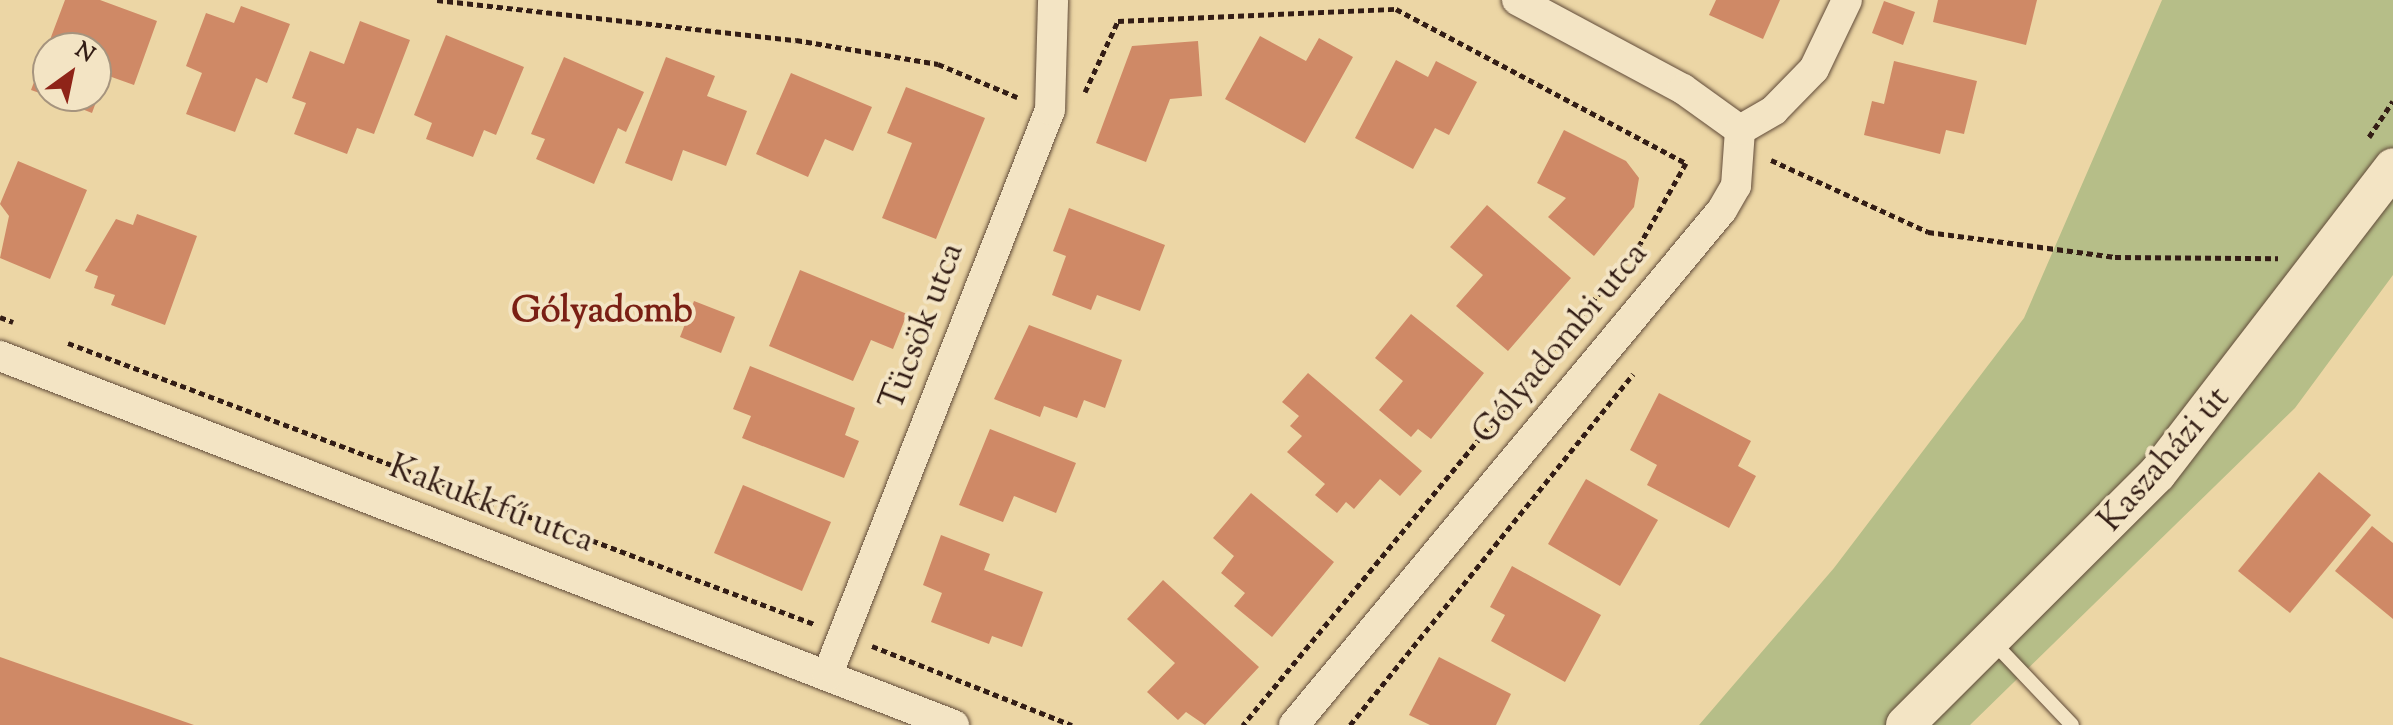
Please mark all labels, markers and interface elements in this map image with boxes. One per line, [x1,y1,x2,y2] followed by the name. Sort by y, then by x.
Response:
[32,32,112,112] north arrow
[68,35,100,72] text: N
[1465,235,1657,453] street label: Gólyadombi utca
[872,238,974,416] street label: Tücsök utca
[511,291,693,335] district label: Gólyadomb
[2091,379,2239,541] street label: Kaszaházi út
[383,447,599,563] street label: Kakukkfű utca

